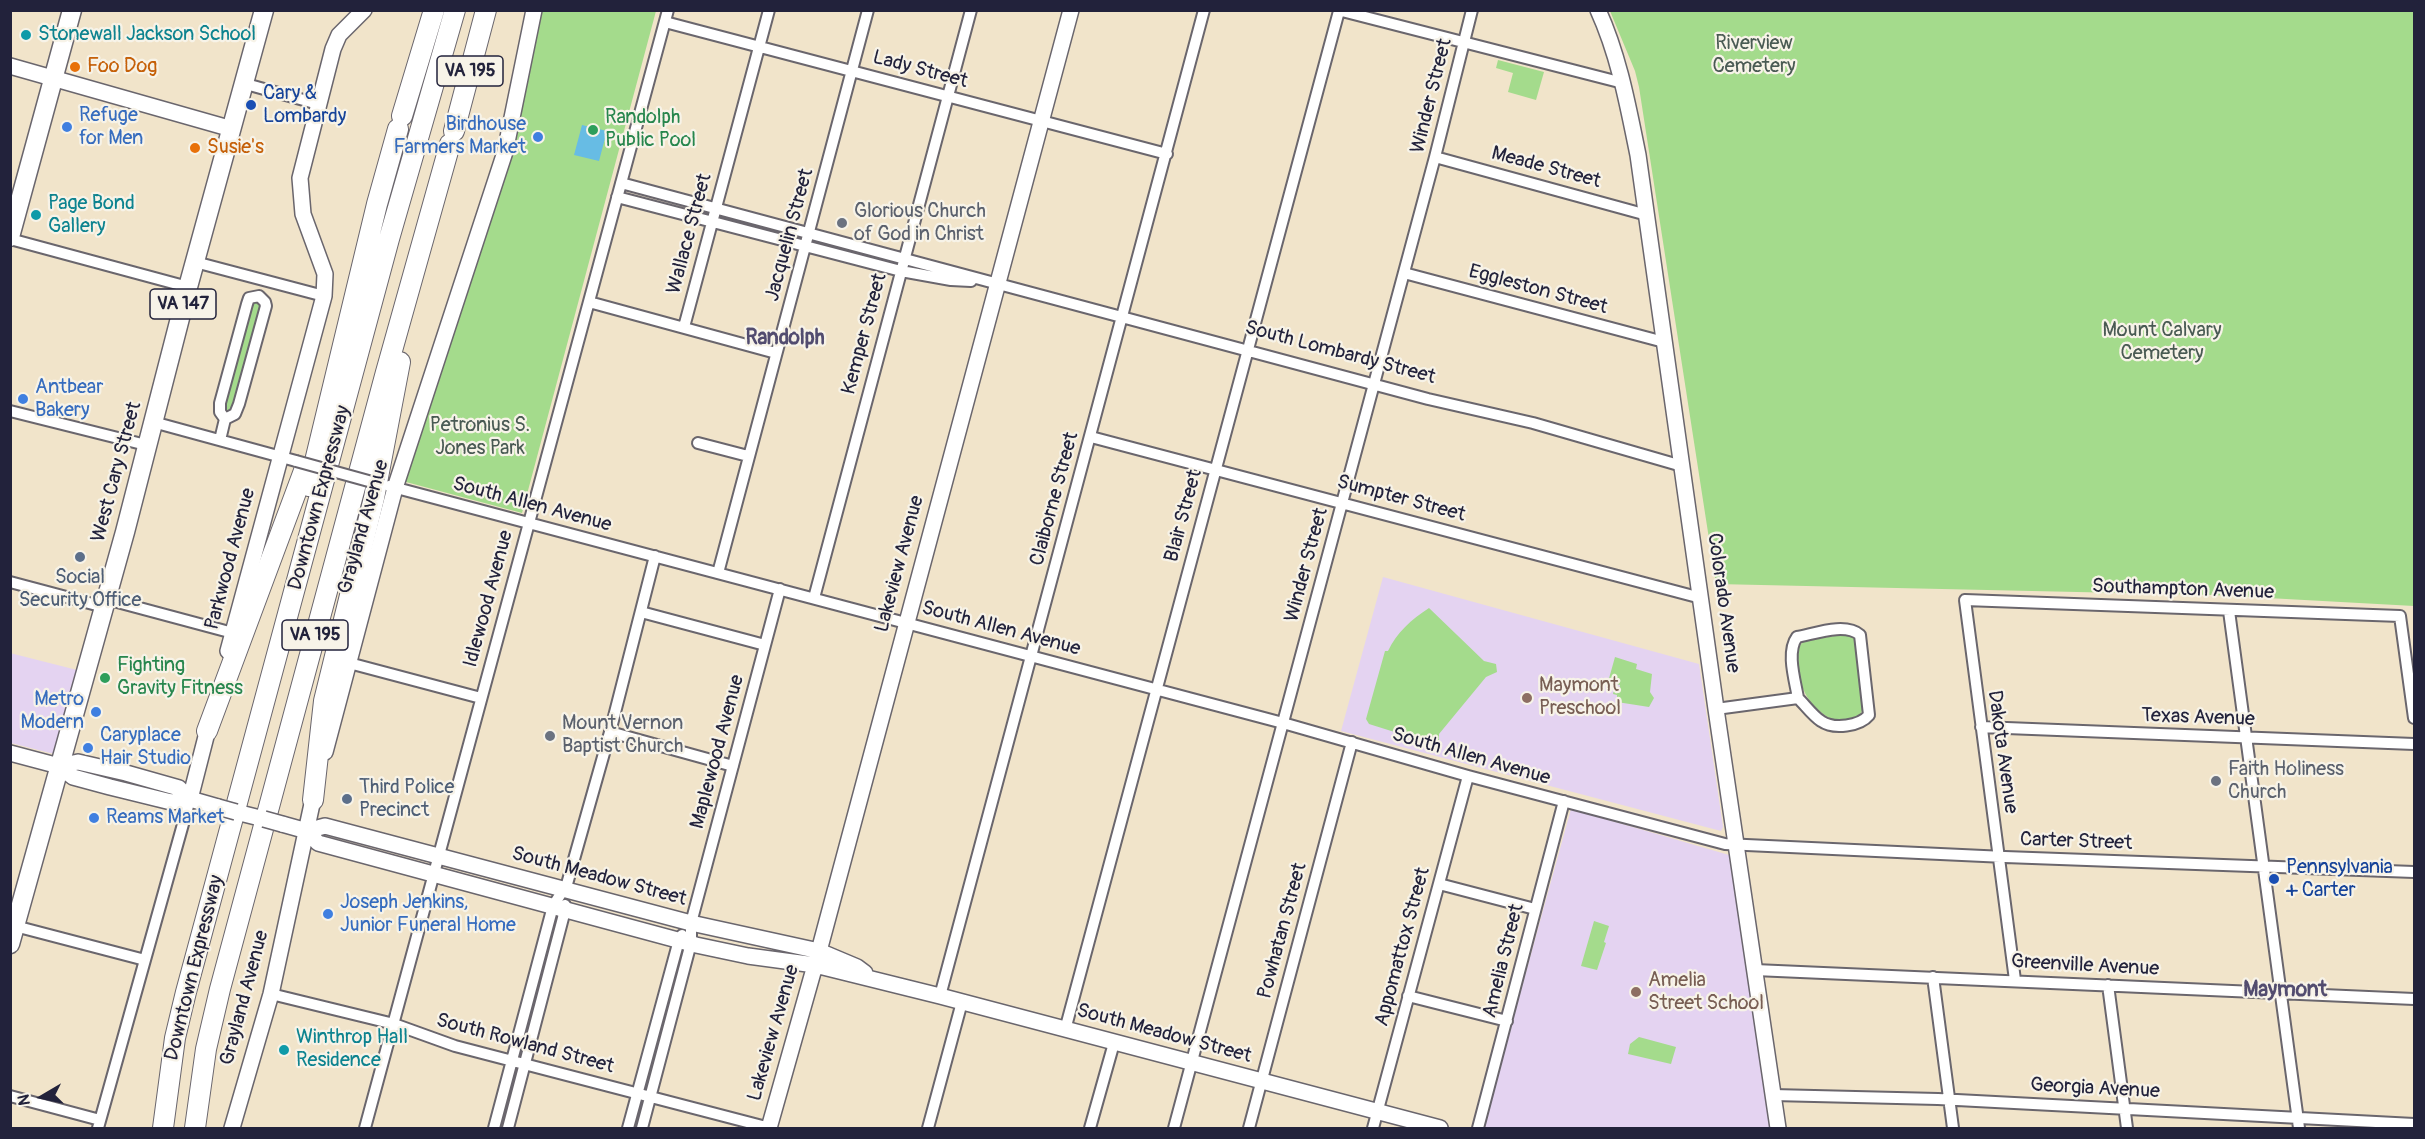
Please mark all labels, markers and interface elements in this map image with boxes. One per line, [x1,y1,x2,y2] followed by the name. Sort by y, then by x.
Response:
[38,23,256,47] place label: Stonewall Jackson School
[19,28,33,42] marker: Stonewall Jackson School
[1712,32,1796,79] park label: Riverview Cemetery
[1406,36,1458,156] street label: Winder Street
[870,46,970,94] street label: Lady Street
[87,55,157,79] place label: Foo Dog
[437,56,503,86] road number: VA 195
[68,60,82,74] marker: Foo Dog
[263,82,346,129] place label: Cary & Lombardy
[244,98,258,112] marker: Cary & Lombardy
[79,104,143,151] place label: Refuge for Men
[605,106,696,153] place label: Randolph Public Pool
[394,113,526,160] place label: Birdhouse Farmers Market
[60,120,74,134] marker: Refuge for Men
[586,123,600,137] marker: Randolph Public Pool
[531,130,545,144] marker: Birdhouse Farmers Market
[207,136,264,160] place label: Susie's
[188,141,202,155] marker: Susie's
[1489,142,1603,194] street label: Meade Street
[761,166,819,304] street label: Jacquelin Street
[662,171,718,297] street label: Wallace Street
[48,192,135,239] place label: Page Bond Gallery
[854,200,986,247] place label: Glorious Church of God in Christ
[29,208,43,222] marker: Page Bond Gallery
[835,216,849,230] marker: Glorious Church of God in Christ
[1466,260,1610,320] street label: Eggleston Street
[837,271,893,397] street label: Kemper Street
[150,289,216,319] road number: VA 147
[1242,316,1438,390] street label: South Lombardy Street
[2102,319,2222,366] park label: Mount Calvary Cemetery
[745,326,825,352] district label: Randolph
[35,376,103,423] place label: Antbear Bakery
[16,392,30,406] marker: Antbear Bakery
[87,399,147,545] street label: West Cary Street
[284,403,356,593] street label: Downtown Expressway
[430,414,530,461] park label: Petronius S. Jones Park
[1026,430,1084,568] street label: Claiborne Street
[333,457,395,597] street label: Grayland Avenue
[1160,467,1208,565] street label: Blair Street
[1334,470,1468,528] street label: Sumpter Street
[450,472,614,538] street label: South Allen Avenue
[201,486,261,632] street label: Parkwood Avenue
[870,493,930,635] street label: Lakeview Avenue
[1280,505,1334,625] street label: Winder Street
[459,528,519,670] street label: Idlewood Avenue
[1701,532,1745,674] street label: Colorado Avenue
[73,550,87,564] marker: Social Security Office
[19,566,141,613] place label: Social Security Office
[2092,575,2274,605] street label: Southampton Avenue
[919,596,1083,662] street label: South Allen Avenue
[282,620,348,650] road number: VA 195
[117,654,243,701] place label: Fighting Gravity Fitness
[98,671,112,685] marker: Fighting Gravity Fitness
[686,672,750,832] street label: Maplewood Avenue
[1539,674,1621,721] place label: Maymont Preschool
[21,688,84,735] place label: Metro Modern
[1981,689,2023,815] street label: Dakota Avenue
[1520,691,1534,705] marker: Maymont Preschool
[2141,704,2255,732] street label: Texas Avenue
[89,705,103,719] marker: Metro Modern
[562,712,683,759] place label: Mount Vernon Baptist Church
[1389,723,1553,791] street label: South Allen Avenue
[100,724,191,771] place label: Caryplace Hair Studio
[543,729,557,743] marker: Mount Vernon Baptist Church
[81,741,95,755] marker: Caryplace Hair Studio
[2228,758,2344,805] place label: Faith Holiness Church
[2209,774,2223,788] marker: Faith Holiness Church
[359,776,454,823] place label: Third Police Precinct
[340,792,354,806] marker: Third Police Precinct
[106,806,225,830] place label: Reams Market
[87,811,101,825] marker: Reams Market
[2019,828,2133,856] street label: Carter Street
[509,842,689,912] street label: South Meadow Street
[2286,856,2393,903] place label: Pennsylvania + Carter
[1253,860,1313,1002] street label: Powhatan Street
[1370,865,1436,1029] street label: Appomattox Street
[2267,872,2281,886] marker: Pennsylvania + Carter
[160,873,230,1063] street label: Downtown Expressway
[340,891,516,938] place label: Joseph Jenkins, Junior Funeral Home
[1478,902,1530,1020] street label: Amelia Street
[321,907,335,921] marker: Joseph Jenkins, Junior Funeral Home
[215,928,275,1068] street label: Grayland Avenue
[2010,950,2160,982] street label: Greenville Avenue
[743,962,805,1104] street label: Lakeview Avenue
[1648,969,1764,1016] place label: Amelia Street School
[2243,978,2327,1004] district label: Maymont
[1629,985,1643,999] marker: Amelia Street School
[1074,999,1254,1069] street label: South Meadow Street
[434,1009,616,1079] street label: South Rowland Street
[296,1026,408,1073] place label: Winthrop Hall Residence
[277,1043,291,1057] marker: Winthrop Hall Residence
[12,1067,72,1127] north arrow
[2030,1074,2160,1104] street label: Georgia Avenue
[13,1093,35,1107] text: N

